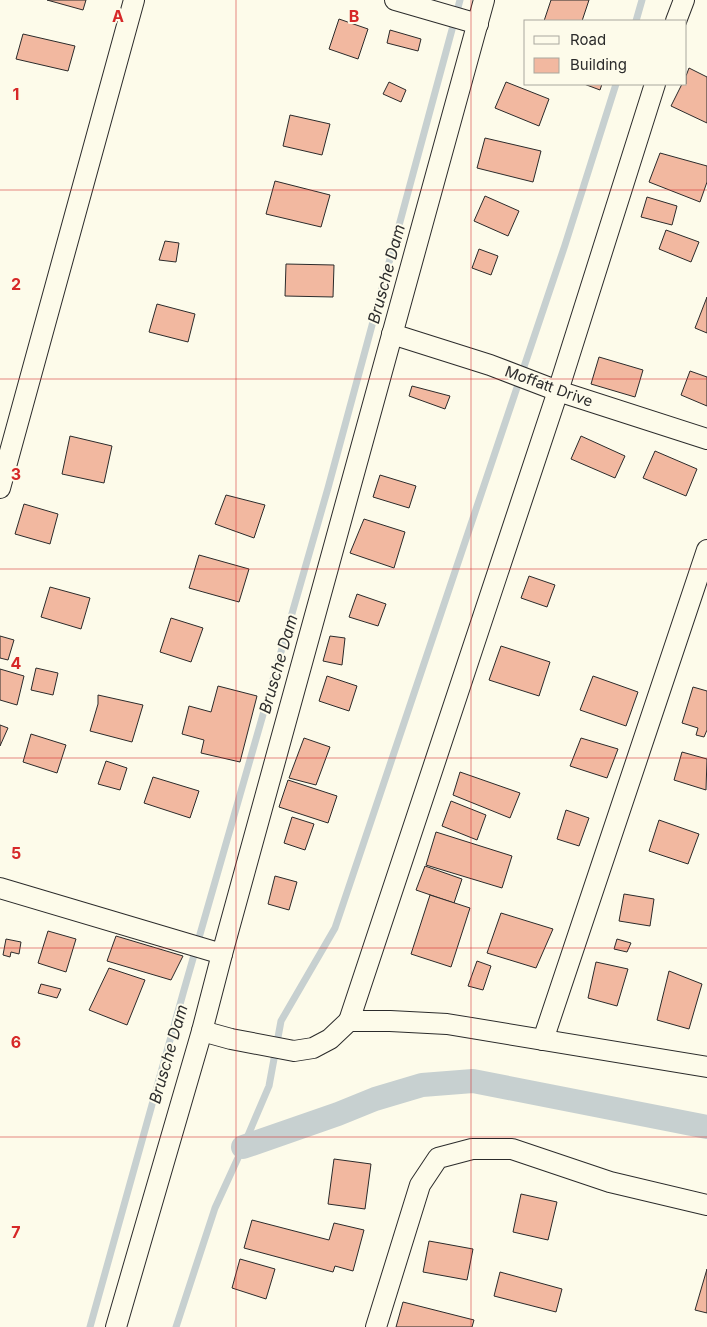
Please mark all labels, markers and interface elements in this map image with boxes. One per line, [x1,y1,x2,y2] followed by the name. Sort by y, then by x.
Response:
[112,6,124,26] text: A
[349,6,359,26] text: B
[524,20,687,85] legend
[570,30,606,49] text: Road
[570,55,627,74] text: Building
[13,84,19,104] text: 1
[363,222,409,326] water label: Brusche Dam
[11,274,21,294] text: 2
[502,361,596,411] street label: Moffatt Drive
[11,464,21,484] text: 3
[254,612,302,716] water label: Brusche Dam
[11,653,22,673] text: 4
[11,843,21,863] text: 5
[144,1002,192,1106] water label: Brusche Dam
[11,1032,21,1052] text: 6
[11,1222,21,1242] text: 7

